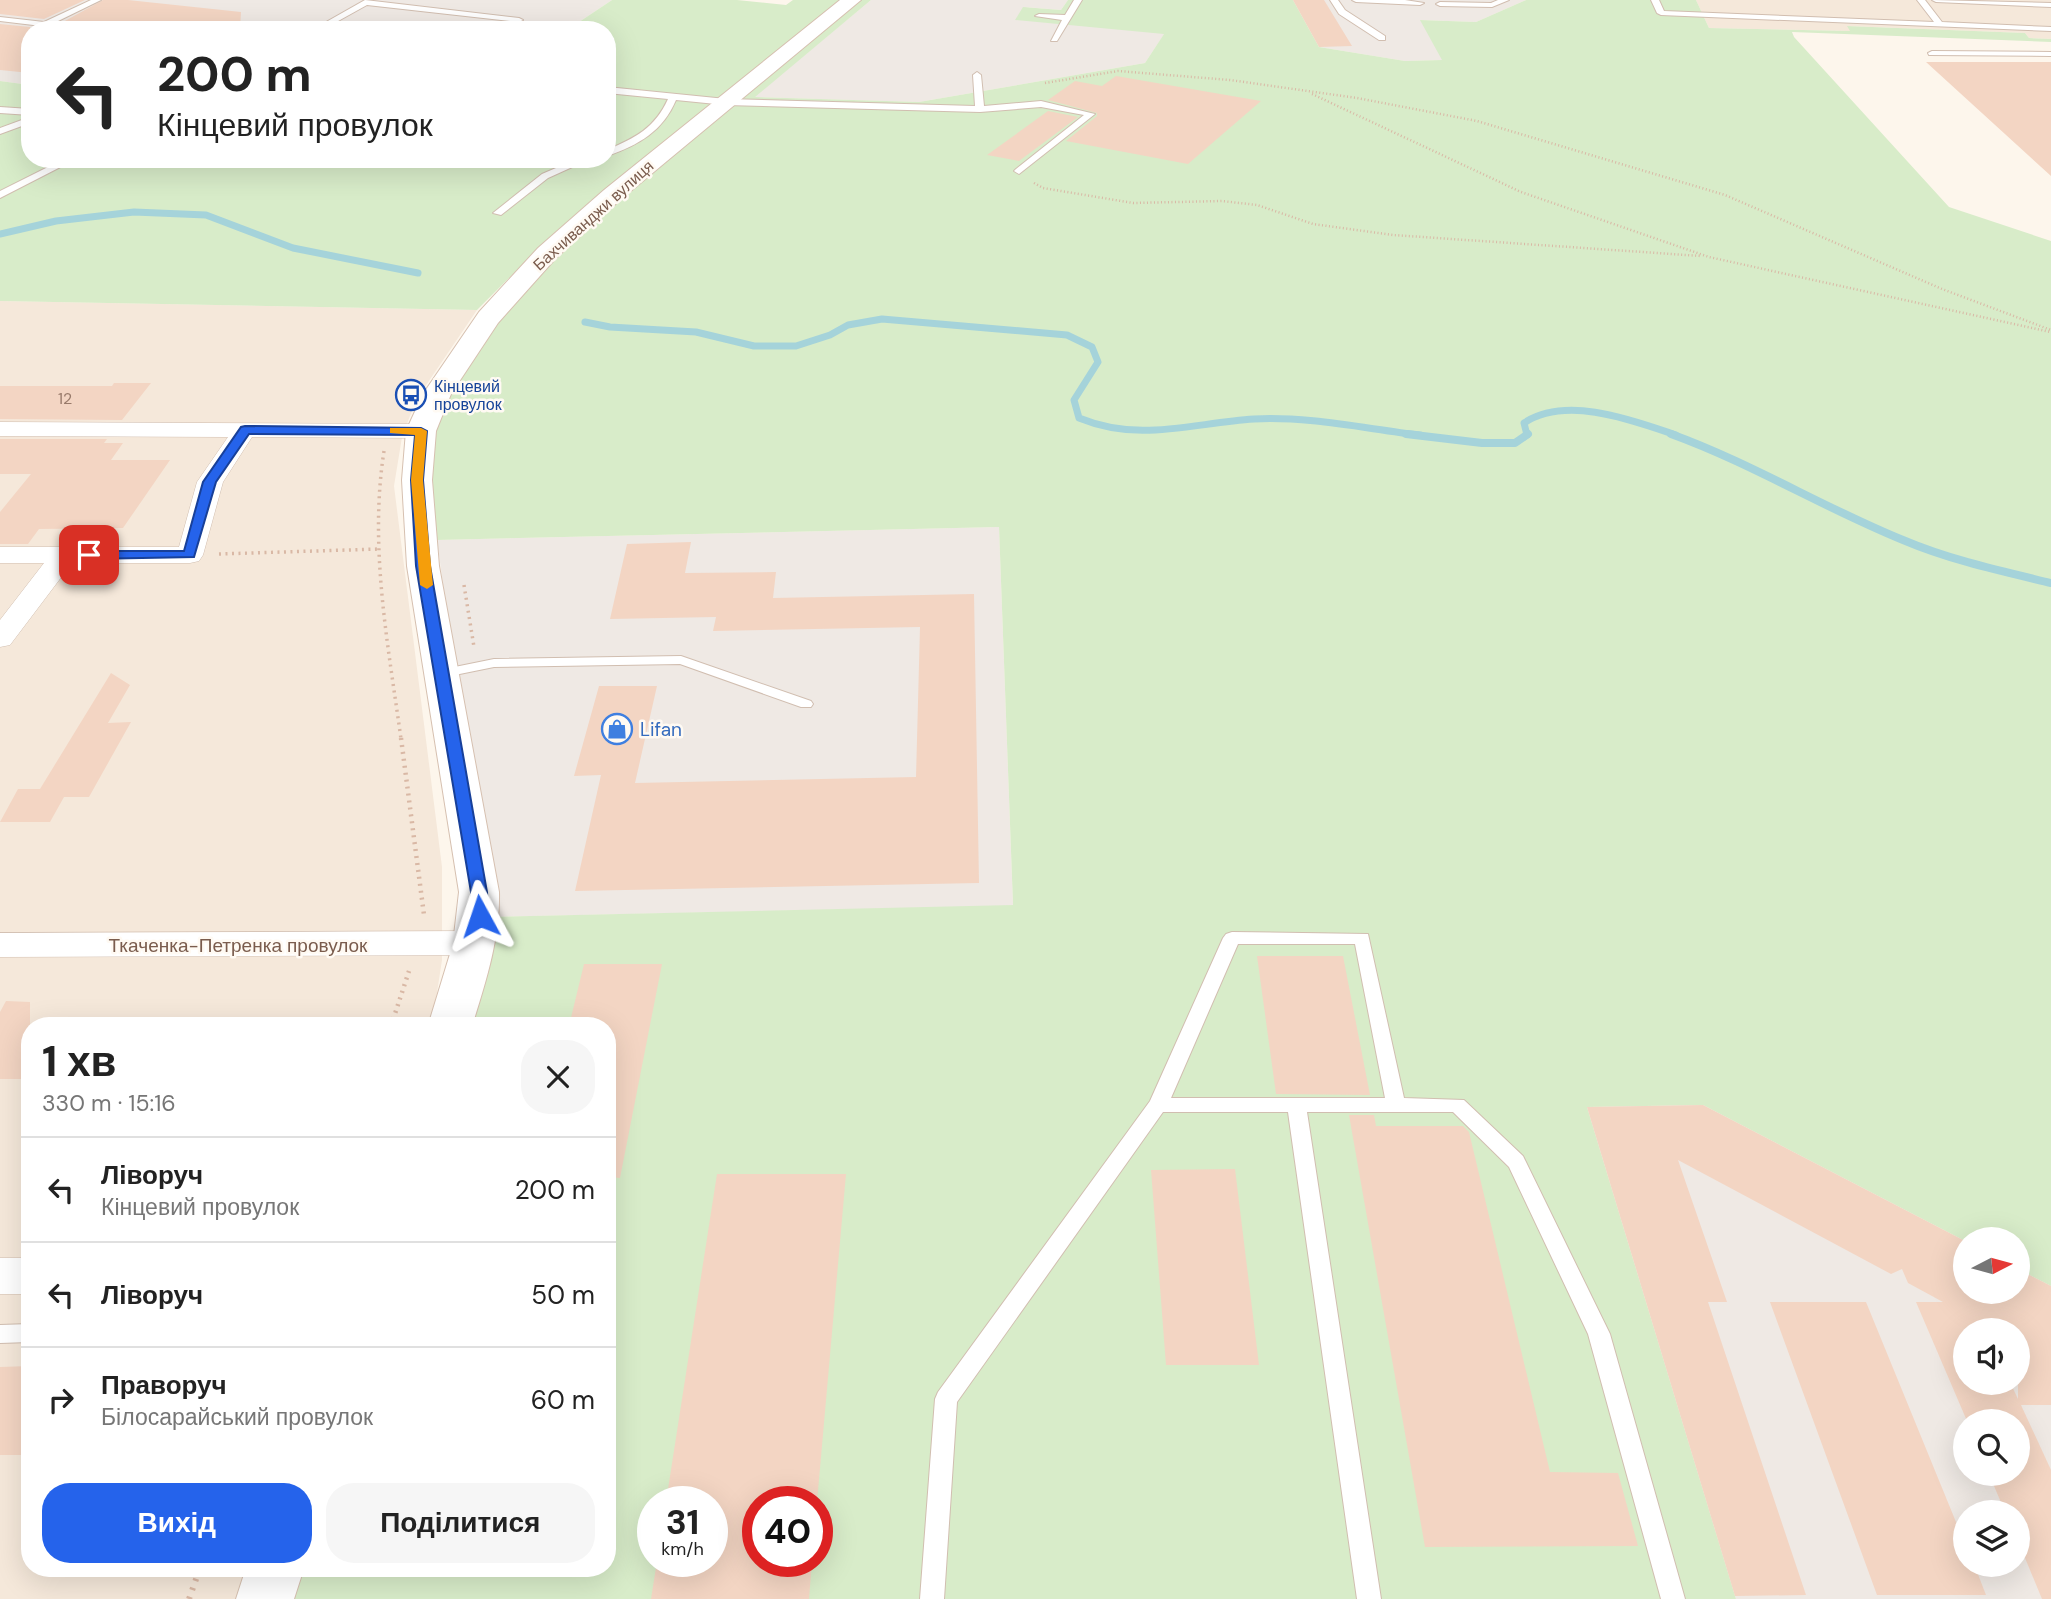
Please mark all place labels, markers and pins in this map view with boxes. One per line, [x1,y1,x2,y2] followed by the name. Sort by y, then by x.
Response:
[434,376,503,415] place label: Кінцевий провулок
[394,378,428,412] bus stop icon: Кінцевий провулок
[59,525,119,585] pin
[600,712,634,746] shop icon: Lifan
[640,717,682,742] place label: Lifan

